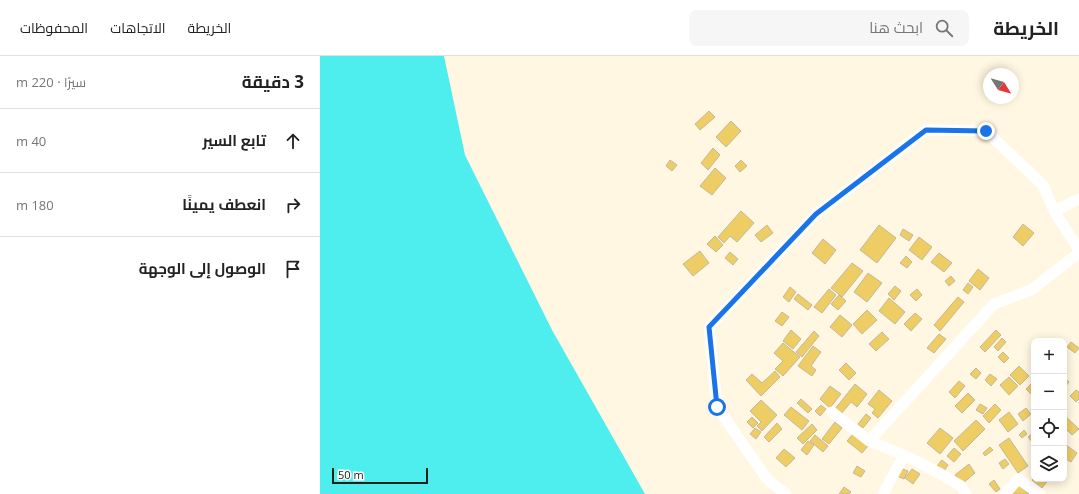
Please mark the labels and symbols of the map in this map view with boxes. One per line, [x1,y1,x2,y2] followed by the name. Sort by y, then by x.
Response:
[983,68,1019,104] north arrow
[977,122,995,140] route end
[708,398,726,416] route start
[332,466,428,485] scale bar

